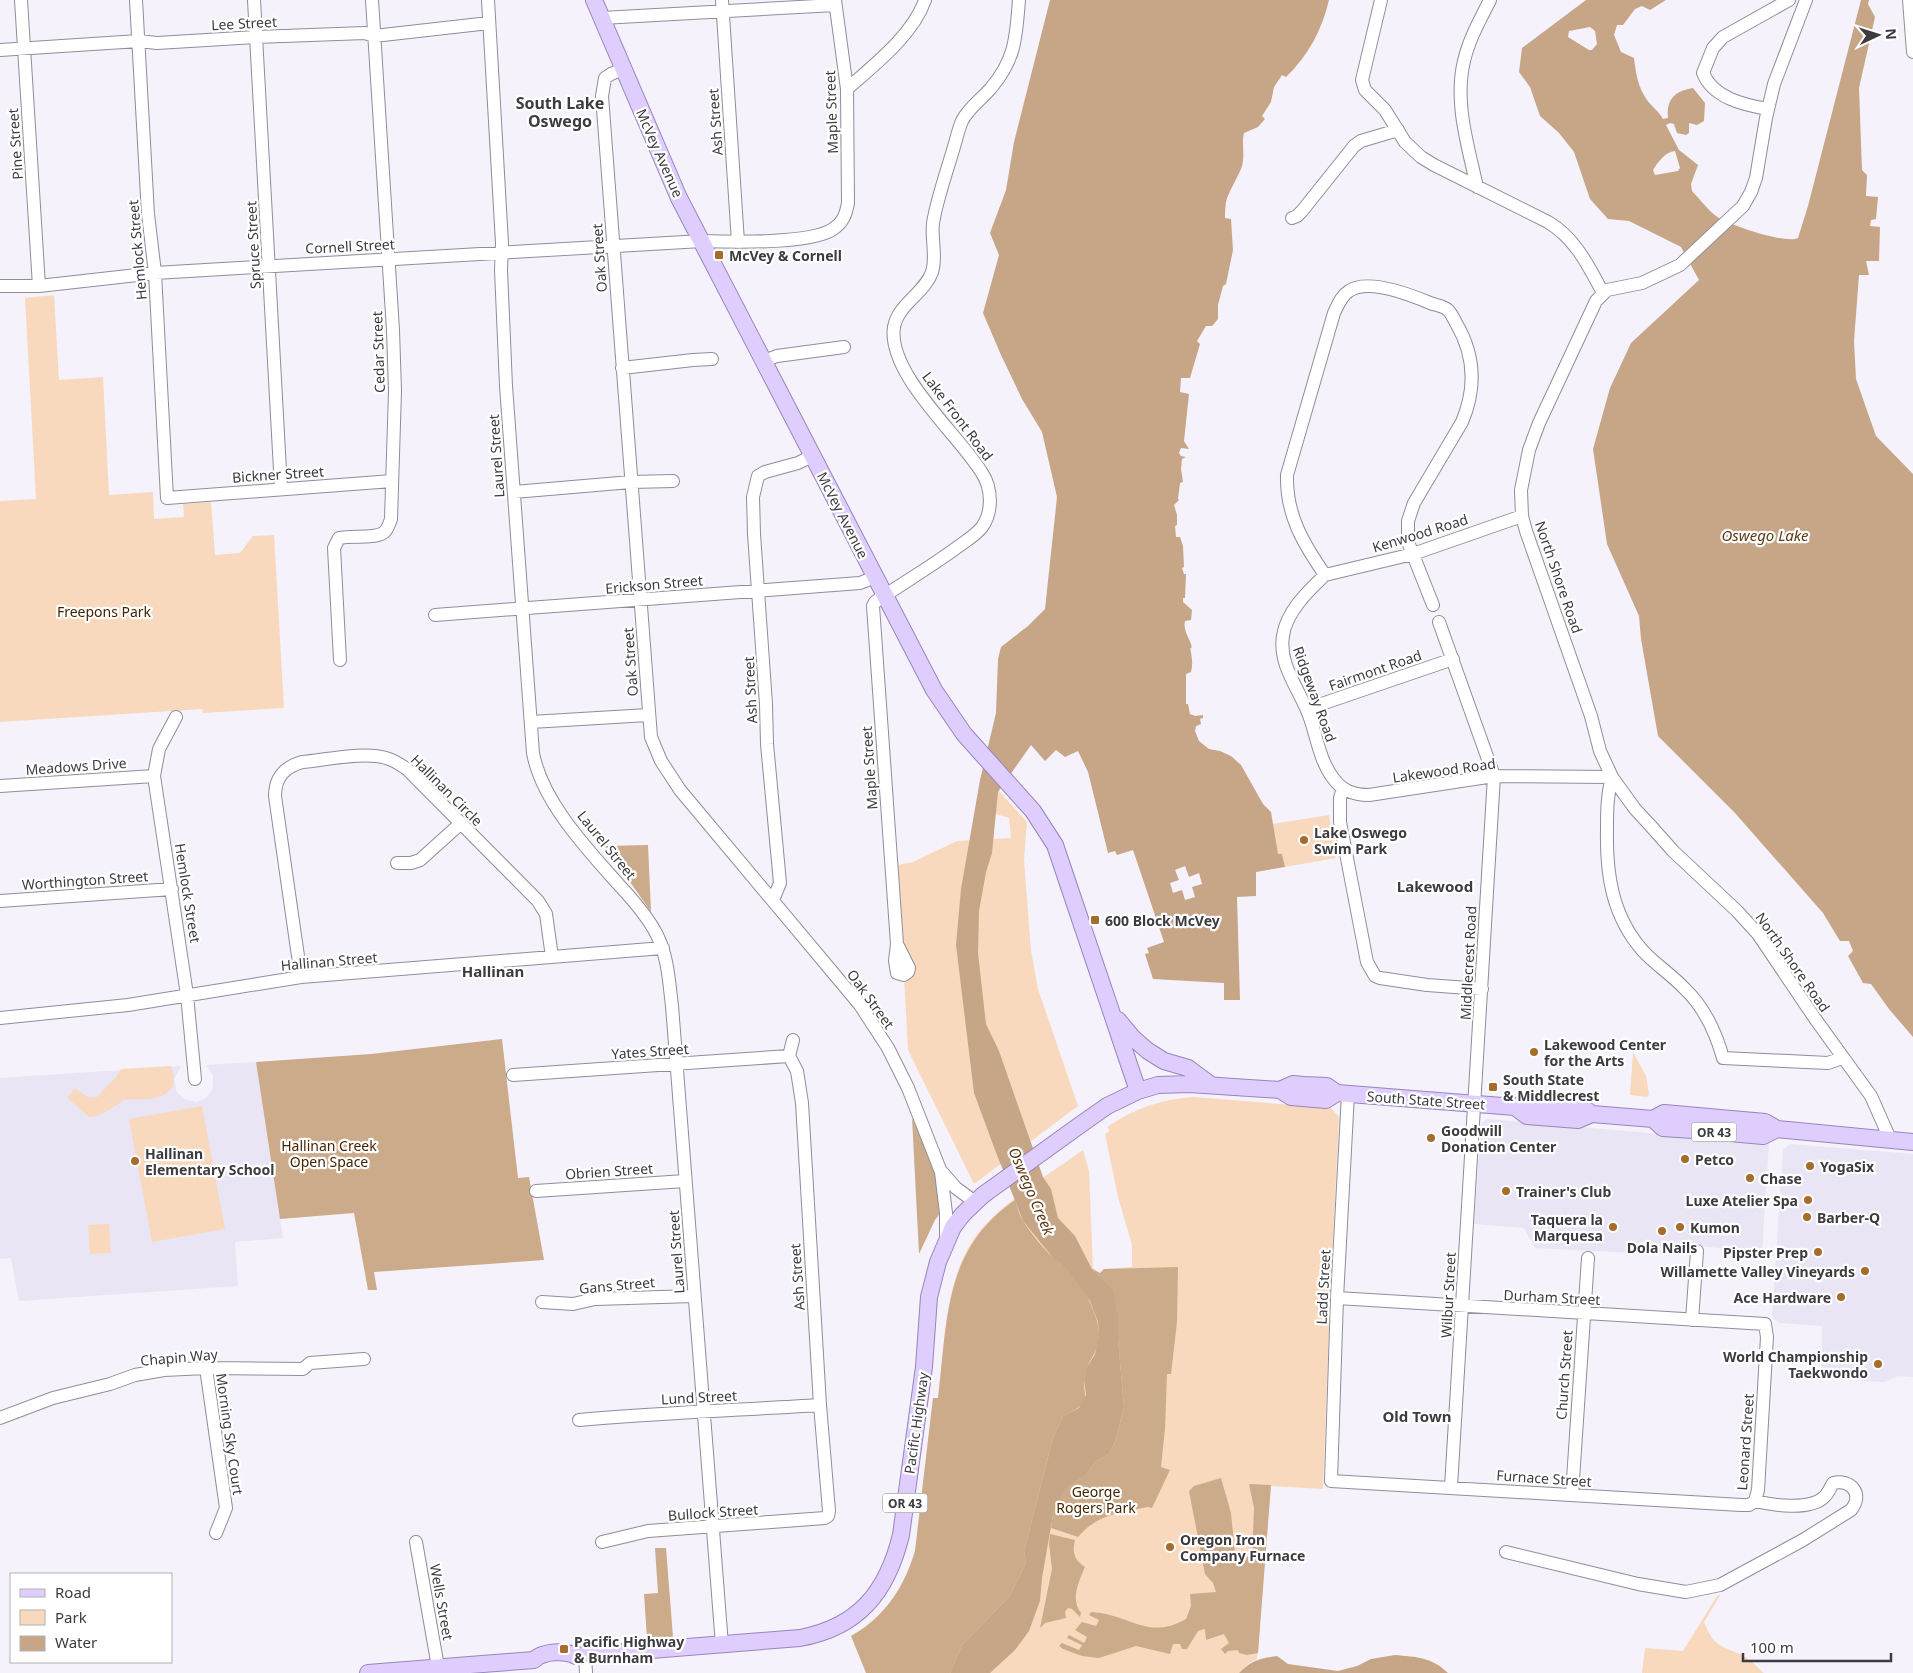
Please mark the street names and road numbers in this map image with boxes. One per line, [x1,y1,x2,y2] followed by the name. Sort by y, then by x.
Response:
[211,12,277,34] street label: Lee Street
[820,70,842,154] street label: Maple Street
[703,88,727,156] street label: Ash Street
[632,106,688,200] street label: McVey Avenue
[3,108,27,180] street label: Pine Street
[123,199,151,301] street label: Hemlock Street
[241,201,265,289] street label: Spruce Street
[587,223,611,293] street label: Oak Street
[305,234,395,258] street label: Cornell Street
[367,311,389,393] street label: Cedar Street
[918,368,998,464] street label: Lake Front Road
[484,414,508,498] street label: Laurel Street
[231,461,325,487] street label: Bickner Street
[813,468,873,562] street label: McVey Avenue
[1370,509,1470,557] street label: Kenwood Road
[1531,518,1587,636] street label: North Shore Road
[604,570,704,598] street label: Erickson Street
[618,627,642,697] street label: Oak Street
[1289,644,1341,744] street label: Ridgeway Road
[1326,645,1424,695] street label: Fairmont Road
[739,656,761,724] street label: Ash Street
[857,726,881,810] street label: Maple Street
[407,750,487,830] street label: Hallinan Circle
[25,753,127,779] street label: Meadows Drive
[1391,753,1497,787] street label: Lakewood Road
[573,807,641,883] street label: Laurel Street
[171,842,205,944] street label: Hemlock Street
[21,866,149,894] street label: Worthington Street
[1456,905,1480,1021] street label: Middlecrest Road
[1751,908,1835,1016] street label: North Shore Road
[280,947,378,975] street label: Hallinan Street
[843,966,899,1032] street label: Oak Street
[611,1039,689,1063] street label: Yates Street
[1366,1086,1486,1114] street label: South State Street
[1692,1122,1736,1142] road number: OR 43
[564,1158,654,1184] street label: Obrien Street
[664,1210,688,1294] street label: Laurel Street
[785,1243,809,1311] street label: Ash Street
[1312,1249,1334,1325] street label: Ladd Street
[1436,1252,1460,1338] street label: Wilbur Street
[578,1272,656,1298] street label: Gans Street
[1503,1285,1601,1309] street label: Durham Street
[1551,1330,1577,1420] street label: Church Street
[140,1344,219,1370] street label: Chapin Way
[899,1370,933,1475] street label: Pacific Highway
[212,1372,248,1496] street label: Morning Sky Court
[661,1386,737,1408] street label: Lund Street
[1732,1393,1758,1491] street label: Leonard Street
[1496,1465,1592,1491] street label: Furnace Street
[882,1494,928,1512] road number: OR 43
[667,1499,759,1525] street label: Bullock Street
[426,1562,458,1642] street label: Wells Street

